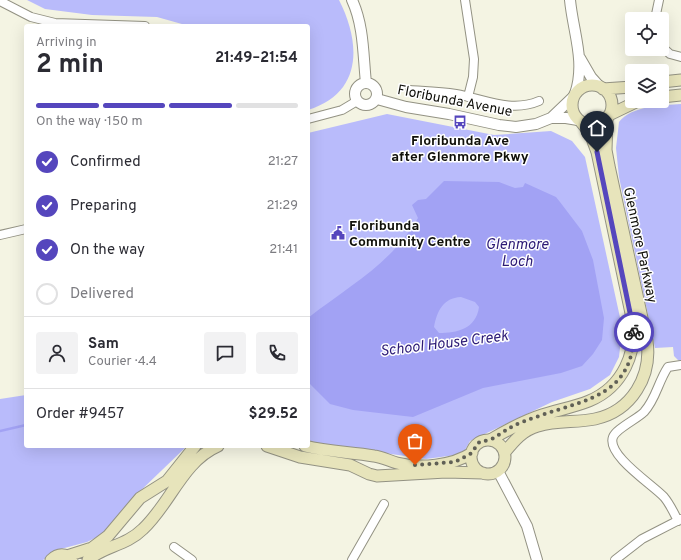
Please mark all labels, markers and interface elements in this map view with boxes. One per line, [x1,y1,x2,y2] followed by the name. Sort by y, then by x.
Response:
[625,12,669,108] map controls
[625,12,669,56] button: locate
[36,35,97,51] text: Arriving in
[36,49,104,82] text: 2 min
[215,49,298,68] text: 21:49–21:54
[625,64,669,108] button: layers
[396,82,514,121] street label: Floribunda Avenue
[580,111,614,152] pin
[36,114,142,130] text: On the way · 150 m
[452,114,468,130] bus stop icon: Floribunda Ave after Glenmore Pkwy
[586,117,608,139] icon: home
[391,133,529,166] place label: Floribunda Ave after Glenmore Pkwy
[36,151,58,173] icon: check
[70,153,141,172] text: Confirmed
[268,154,298,170] text: 21:27
[619,186,660,305] street label: Glenmore Parkway
[36,195,58,217] icon: check
[70,197,137,216] text: Preparing
[267,198,298,214] text: 21:29
[349,218,471,251] place label: Floribunda Community Centre
[330,225,346,241] public building icon: Floribunda Community Centre
[486,236,549,272] water label: Glenmore Loch
[36,239,58,261] icon: check
[70,241,145,260] text: On the way
[269,242,298,258] text: 21:41
[70,285,134,304] text: Delivered
[614,312,654,352] courier
[623,321,645,343] icon: bike
[379,327,510,362] water label: School House Creek
[36,332,78,374] button: person
[204,332,246,374] button: chat
[256,332,298,374] button: phone
[88,335,119,354] text: Sam
[88,354,157,370] text: Courier · 4.4
[36,405,124,424] text: Order #9457
[249,405,298,424] text: $29.52
[398,424,432,465] pin
[404,430,426,452] icon: bag

